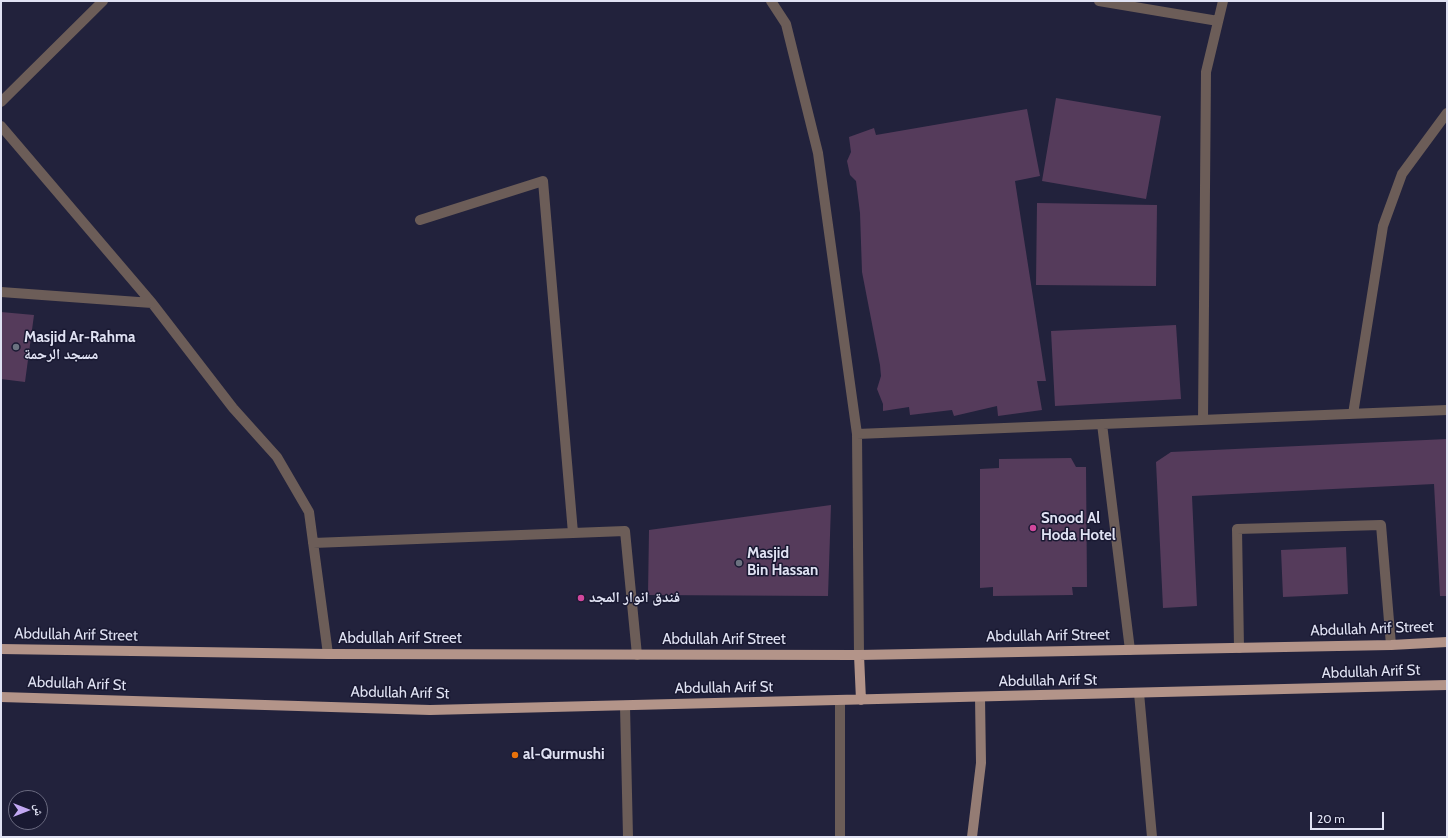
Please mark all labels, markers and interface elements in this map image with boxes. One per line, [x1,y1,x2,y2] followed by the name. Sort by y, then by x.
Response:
[24,329,136,364] place label: Masjid Ar-Rahma مسجد الرحمة
[11,342,21,352] marker: Masjid Ar-Rahma مسجد الرحمة
[1041,510,1116,545] place label: Snood Al Hoda Hotel
[1028,523,1038,533] marker: Snood Al Hoda Hotel
[747,545,818,580] place label: Masjid Bin Hassan
[734,558,744,568] marker: Masjid Bin Hassan
[589,589,680,607] place label: فندق انوار المجد
[576,593,586,603] marker: فندق انوار المجد
[1310,618,1434,640] street label: Abdullah Arif Street
[14,625,138,645] street label: Abdullah Arif Street
[986,626,1110,646] street label: Abdullah Arif Street
[338,630,462,648] street label: Abdullah Arif Street
[662,631,786,649] street label: Abdullah Arif Street
[1321,661,1421,683] street label: Abdullah Arif St
[999,671,1097,691] street label: Abdullah Arif St
[27,673,127,695] street label: Abdullah Arif St
[675,678,773,698] street label: Abdullah Arif St
[351,683,449,703] street label: Abdullah Arif St
[523,746,605,764] place label: al-Qurmushi
[510,750,520,760] marker: al-Qurmushi
[8,790,48,830] north arrow
[32,804,46,816] text: ش
[1312,804,1386,830] scale bar
[1317,811,1345,826] text: 20 m

